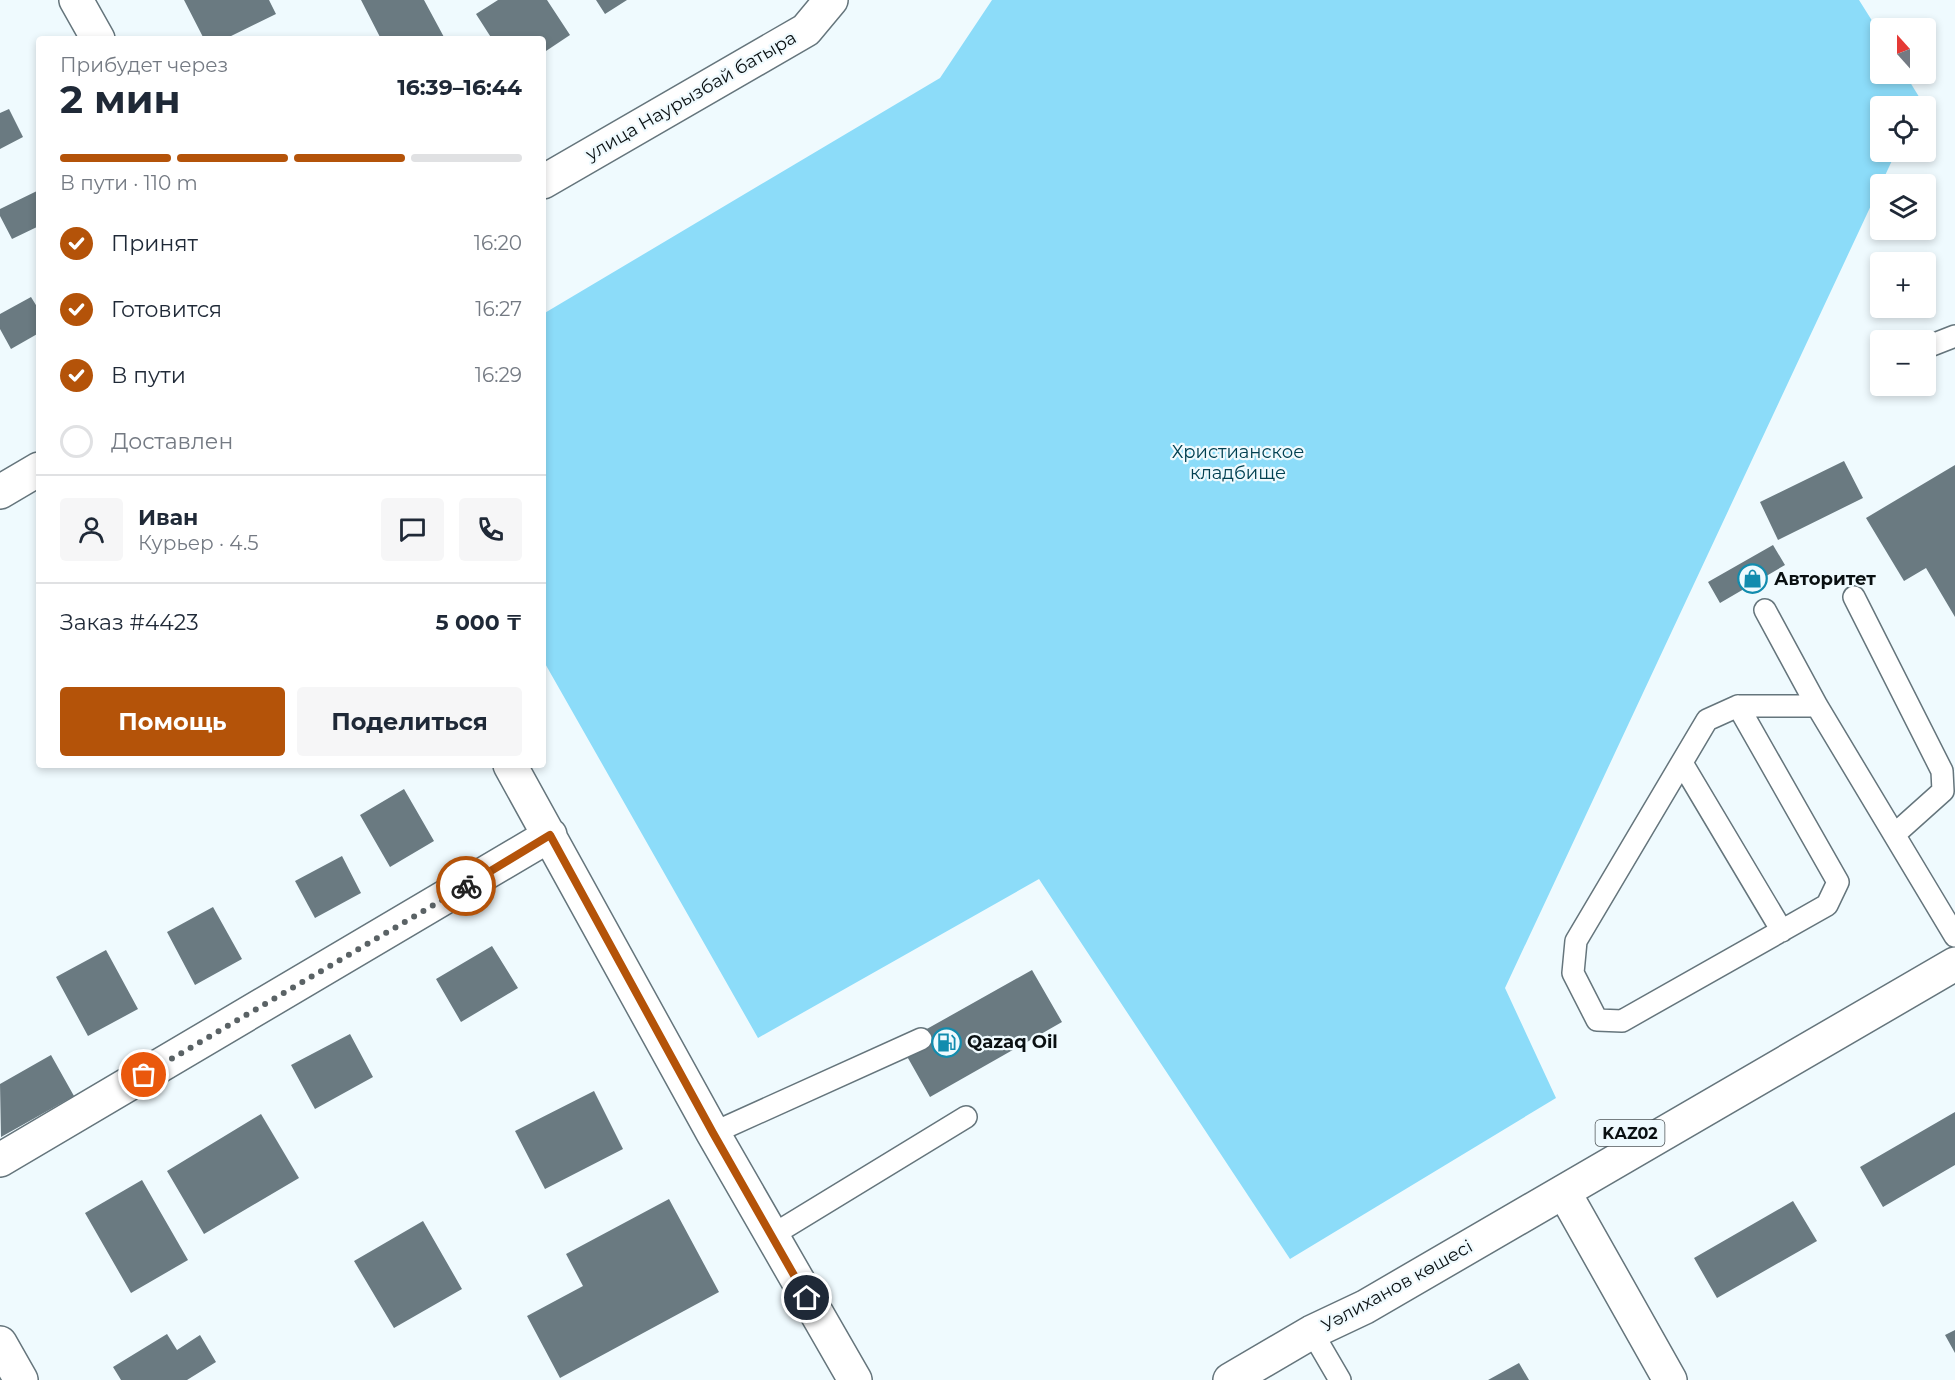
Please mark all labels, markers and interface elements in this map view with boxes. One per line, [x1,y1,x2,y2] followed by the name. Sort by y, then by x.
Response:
[1870,18,1936,84] north arrow
[1870,18,1936,396] map controls
[581,27,800,166] street label: улица Наурызбай батыра
[60,53,228,77] text: Прибудет через
[397,74,522,101] text: 16:39–16:44
[60,75,181,123] text: 2 мин
[1870,96,1936,162] button: locate
[60,171,198,195] text: В пути · 110 m
[1870,174,1936,240] button: layers
[60,227,93,260] icon: check
[111,230,198,257] text: Принят
[474,231,522,255] text: 16:20
[1870,252,1936,318] button: +
[60,293,93,326] icon: check
[111,296,222,323] text: Готовится
[475,297,522,321] text: 16:27
[1870,330,1936,396] button: −
[60,359,93,392] icon: check
[111,362,186,389] text: В пути
[475,363,522,387] text: 16:29
[111,428,233,455] text: Доставлен
[1172,441,1304,484] park label: Христианское кладбище
[60,498,123,561] button: person
[381,498,444,561] button: chat
[459,498,522,561] button: phone
[138,504,198,531] text: Иван
[138,531,258,555] text: Курьер · 4.5
[1737,563,1769,595] shop icon: Авторитет
[1774,568,1876,590] place label: Авторитет
[60,609,199,636] text: Заказ #4423
[436,609,522,636] text: 5 000 ₸
[60,687,285,756] button: Помощь
[297,687,522,756] button: Поделиться
[436,856,496,916] courier
[450,870,483,903] icon: bike
[930,1026,962,1058] fuel station icon: Qazaq Oil
[967,1031,1058,1053] place label: Qazaq Oil
[118,1049,169,1100] pin
[127,1058,160,1091] icon: bag
[1596,1120,1664,1146] road number: KАZ02
[1318,1235,1476,1337] street label: Уәлиханов көшесі
[781,1272,832,1323] pin
[790,1281,823,1314] icon: home

